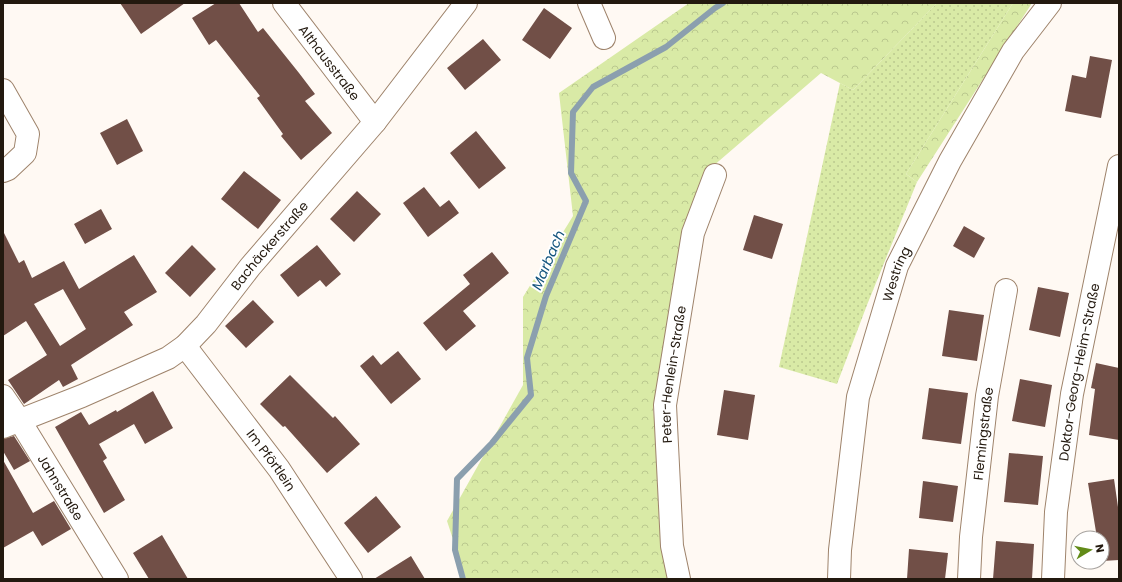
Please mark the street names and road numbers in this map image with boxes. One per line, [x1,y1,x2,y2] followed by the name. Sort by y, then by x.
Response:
[294,21,365,105] street label: Althausstraße
[226,197,312,294] street label: Bachäckerstraße
[877,243,915,304] street label: Westring
[1054,281,1104,462] street label: Doktor-Georg-Heim-Straße
[655,304,691,444] street label: Peter-Henlein-Straße
[968,386,998,481] street label: Flemingstraße
[242,425,300,495] street label: Im Pförtlein
[33,451,88,524] street label: Jahnstraße

